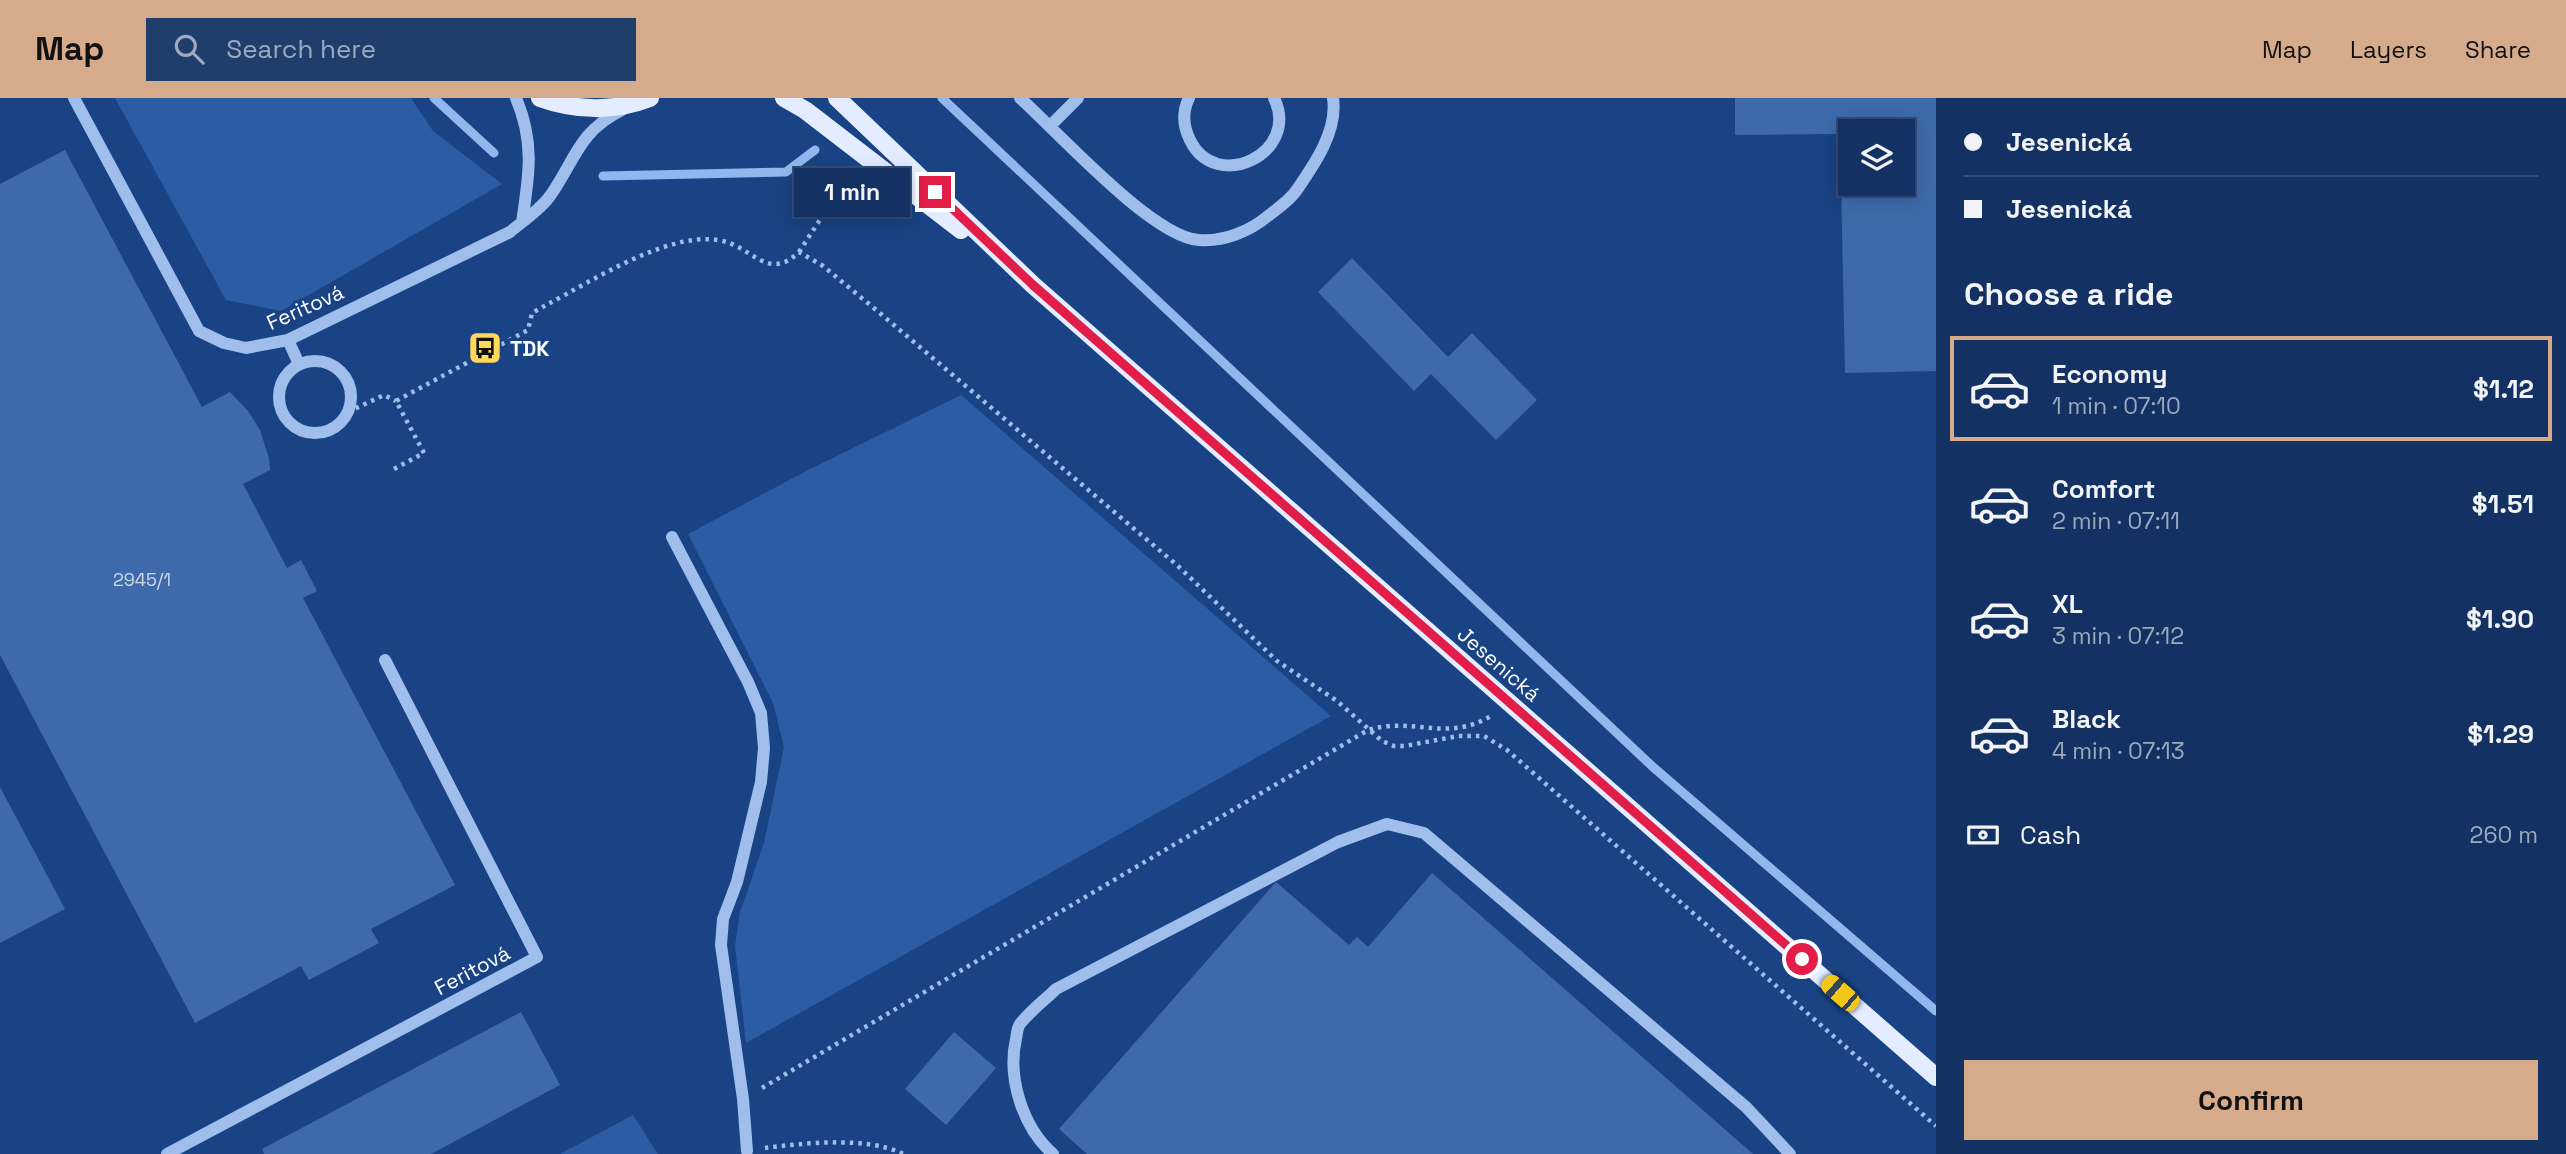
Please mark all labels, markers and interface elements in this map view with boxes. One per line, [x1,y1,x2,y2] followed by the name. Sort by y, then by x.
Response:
[146,18,636,81] search box
[35,28,104,70] text: Map
[170,30,208,68] icon: search
[226,32,376,66] text: Search here
[2262,34,2312,65] text: Map
[2350,34,2427,65] text: Layers
[2465,34,2531,65] text: Share
[1838,119,1915,196] map controls
[1838,119,1915,196] button: layers
[2006,125,2132,159] text: Jesenická
[795,168,911,217] callout: 1 min
[919,176,951,208] route end
[824,177,880,207] text: 1 min
[2006,192,2132,226] text: Jesenická
[1964,274,2174,314] text: Choose a ride
[262,278,348,336] street label: Feritová
[466,329,504,367] bus stop icon: TDK
[510,335,550,362] place label: TDK
[1968,357,2031,420] icon: car
[2052,357,2168,391] text: Economy
[2473,372,2534,406] text: $1.12
[2052,391,2181,421] text: 1 min · 07:10
[1968,472,2031,535] icon: car
[2052,472,2155,506] text: Comfort
[2472,487,2534,521] text: $1.51
[2052,506,2180,536] text: 2 min · 07:11
[113,568,171,591] house number: 2945/1
[1968,587,2031,650] icon: car
[2052,587,2083,621] text: XL
[2466,602,2534,636] text: $1.90
[1452,620,1546,708] street label: Jesenická
[2052,621,2184,651] text: 3 min · 07:12
[1968,702,2031,765] icon: car
[2052,702,2121,736] text: Black
[2467,717,2534,751] text: $1.29
[2052,736,2185,766] text: 4 min · 07:13
[1964,816,2002,854] icon: cash
[2020,818,2081,852] text: Cash
[2470,820,2538,850] text: 260 m
[430,939,514,1001] street label: Feritová
[1786,943,1818,975] route start
[1818,971,1863,1015] car
[1964,1060,2538,1140] button: Confirm

